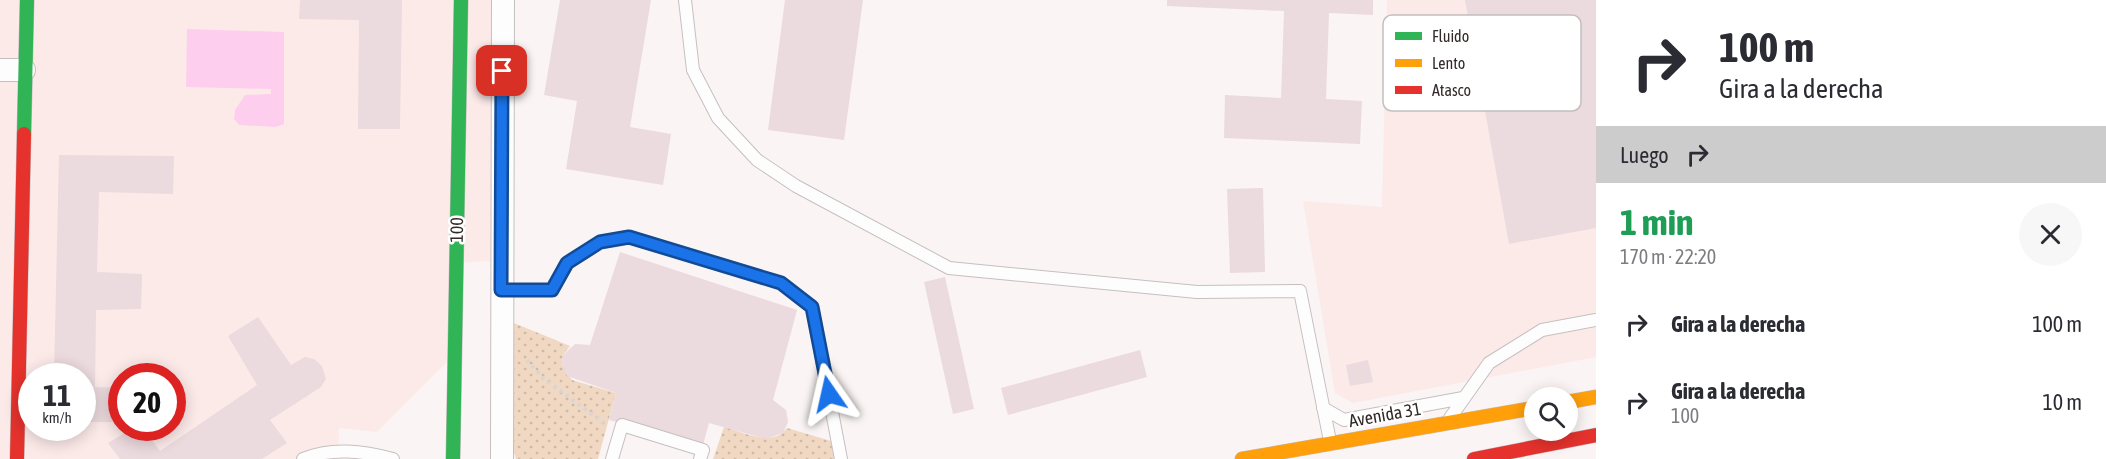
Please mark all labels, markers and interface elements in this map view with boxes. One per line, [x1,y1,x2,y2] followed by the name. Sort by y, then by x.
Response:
[1383,15,1581,111] legend
[1719,23,1814,71] text: 100 m
[1620,24,1698,102] icon: right
[1432,27,1469,45] text: Fluido
[476,45,527,96] pin
[485,54,518,87] icon: arrive
[1432,54,1465,72] text: Lento
[1719,73,1884,104] text: Gira a la derecha
[1432,81,1471,99] text: Atasco
[1681,138,1714,171] icon: right
[1620,142,1669,168] text: Luego
[1620,201,1694,243] text: 1 min
[2019,203,2082,266] button: close
[446,217,467,243] street label: 100
[1620,245,1716,268] text: 170 m · 22:20
[1620,308,1653,341] icon: right
[1671,311,1805,337] text: Gira a la derecha
[2032,311,2082,337] text: 100 m
[797,362,861,426] position arrow
[108,363,186,441] speed limit sign: 20
[43,378,71,412] text: 11
[1671,378,1805,404] text: Gira a la derecha
[1620,386,1653,419] icon: right
[1524,387,1578,441] map controls
[1524,387,1578,441] button: search
[2042,389,2082,415] text: 10 m
[1347,398,1423,431] street label: Avenida 31
[1671,404,1699,427] text: 100
[42,409,72,426] text: km/h

